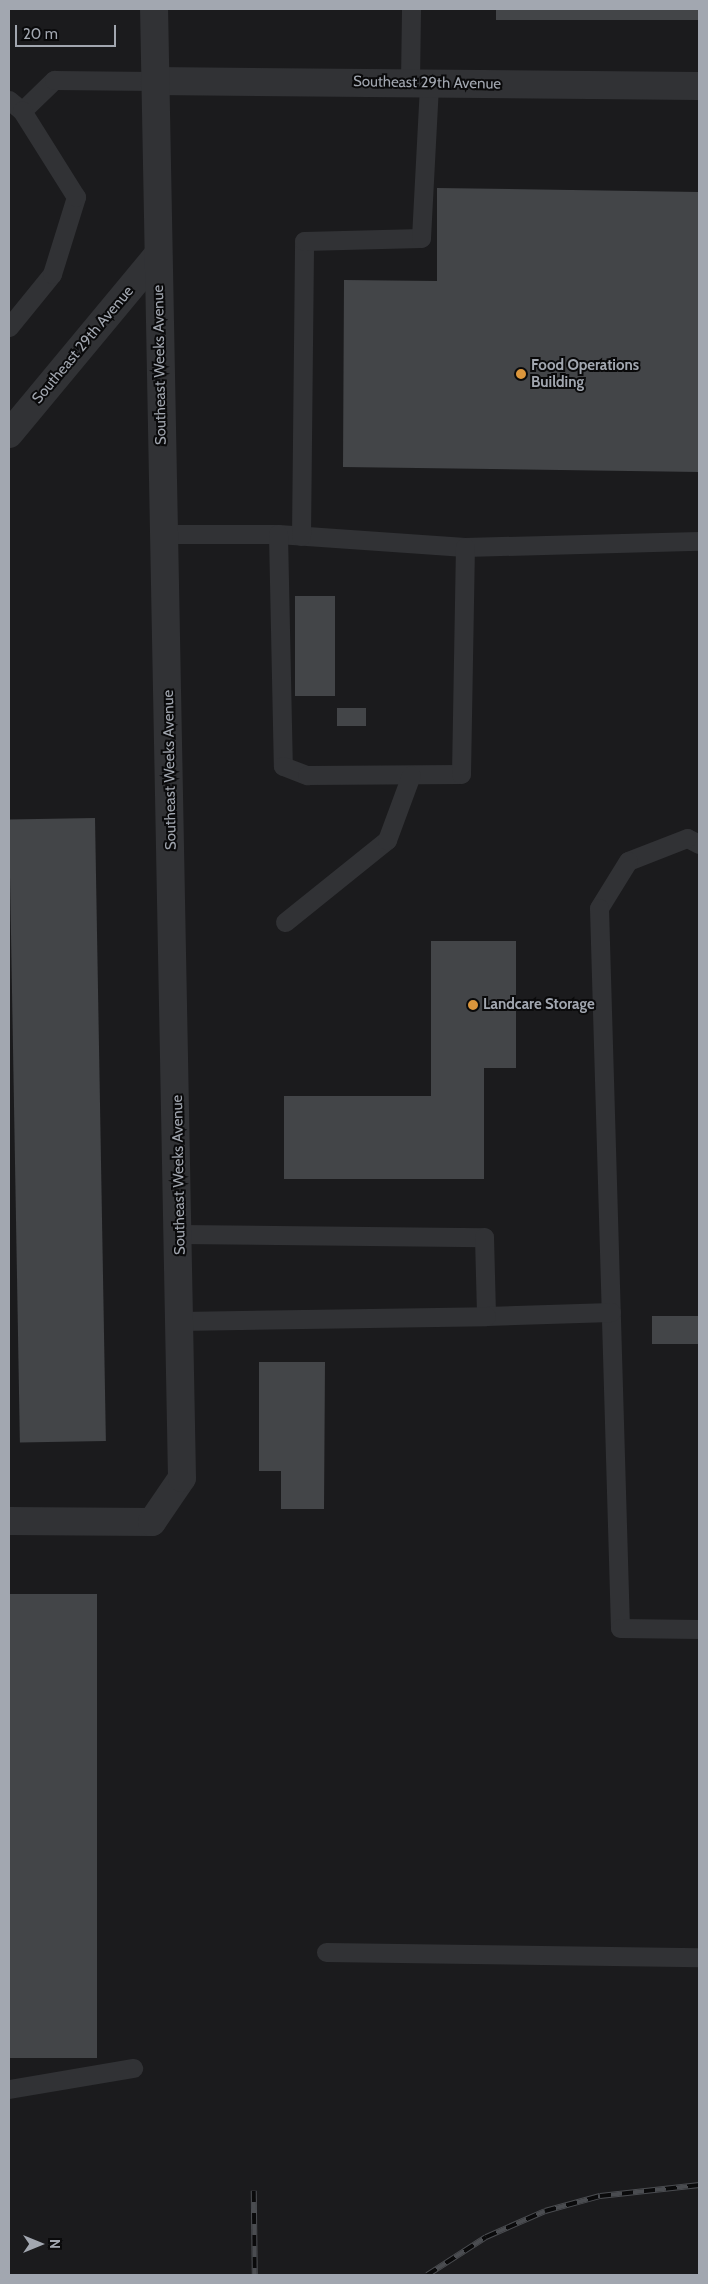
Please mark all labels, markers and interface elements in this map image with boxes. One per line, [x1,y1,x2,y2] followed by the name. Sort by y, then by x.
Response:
[18,15,119,47] scale bar
[23,25,58,43] text: 20 m
[353,73,501,93] street label: Southeast 29th Avenue
[29,282,137,408] street label: Southeast 29th Avenue
[150,285,170,445] street label: Southeast Weeks Avenue
[531,356,639,391] place label: Food Operations Building
[515,368,527,380] marker: Food Operations Building
[160,690,180,850] street label: Southeast Weeks Avenue
[483,996,595,1014] place label: Landcare Storage
[467,999,479,1011] marker: Landcare Storage
[169,1095,189,1255] street label: Southeast Weeks Avenue
[15,2219,65,2269] north arrow
[46,2239,64,2249] text: N

